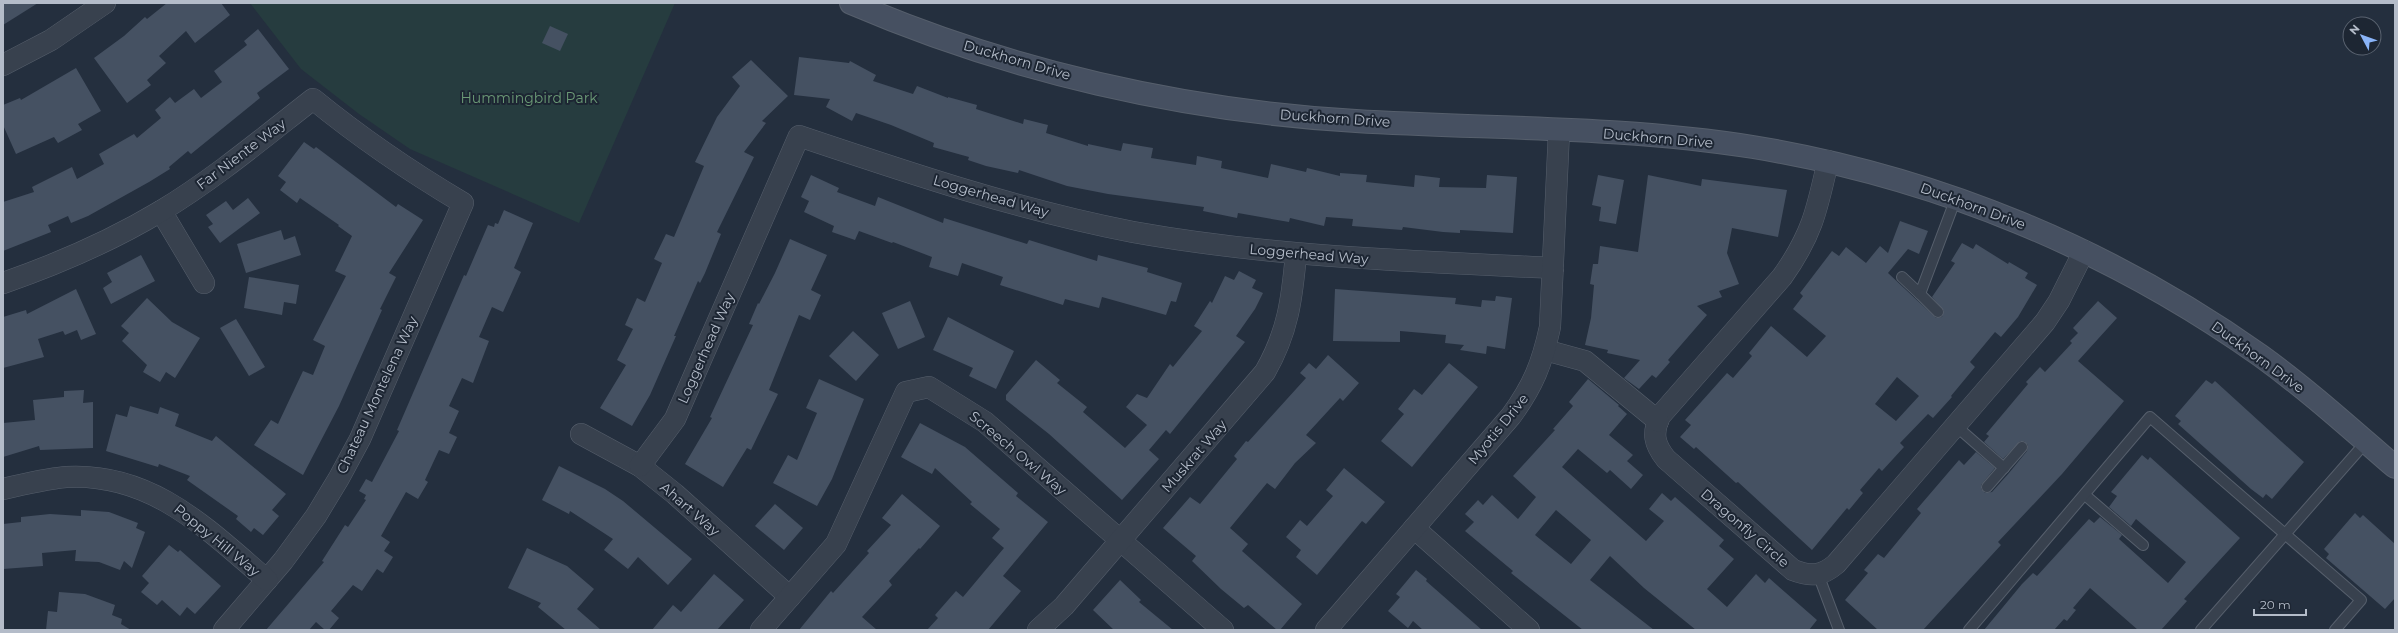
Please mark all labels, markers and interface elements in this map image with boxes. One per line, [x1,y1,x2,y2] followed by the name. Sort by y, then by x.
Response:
[2342,16,2382,56] north arrow
[2346,21,2363,37] text: N
[961,36,1073,84] street label: Duckhorn Drive
[460,89,598,107] park label: Hummingbird Park
[1279,105,1391,131] street label: Duckhorn Drive
[193,114,290,193] street label: Far Niente Way
[1602,124,1714,152] street label: Duckhorn Drive
[931,171,1051,221] street label: Loggerhead Way
[1918,179,2028,233] street label: Duckhorn Drive
[1249,240,1370,268] street label: Loggerhead Way
[673,289,739,406] street label: Loggerhead Way
[332,313,422,477] street label: Chateau Montelena Way
[2208,317,2308,397] street label: Duckhorn Drive
[1464,390,1532,468] street label: Myotis Drive
[966,407,1071,499] street label: Screech Owl Way
[1157,415,1231,496] street label: Muskrat Way
[656,478,724,540] street label: Ahart Way
[1697,485,1793,571] street label: Dragonfly Circle
[170,500,264,580] street label: Poppy Hill Way
[2254,591,2306,617] scale bar
[2260,597,2291,612] text: 20 m

